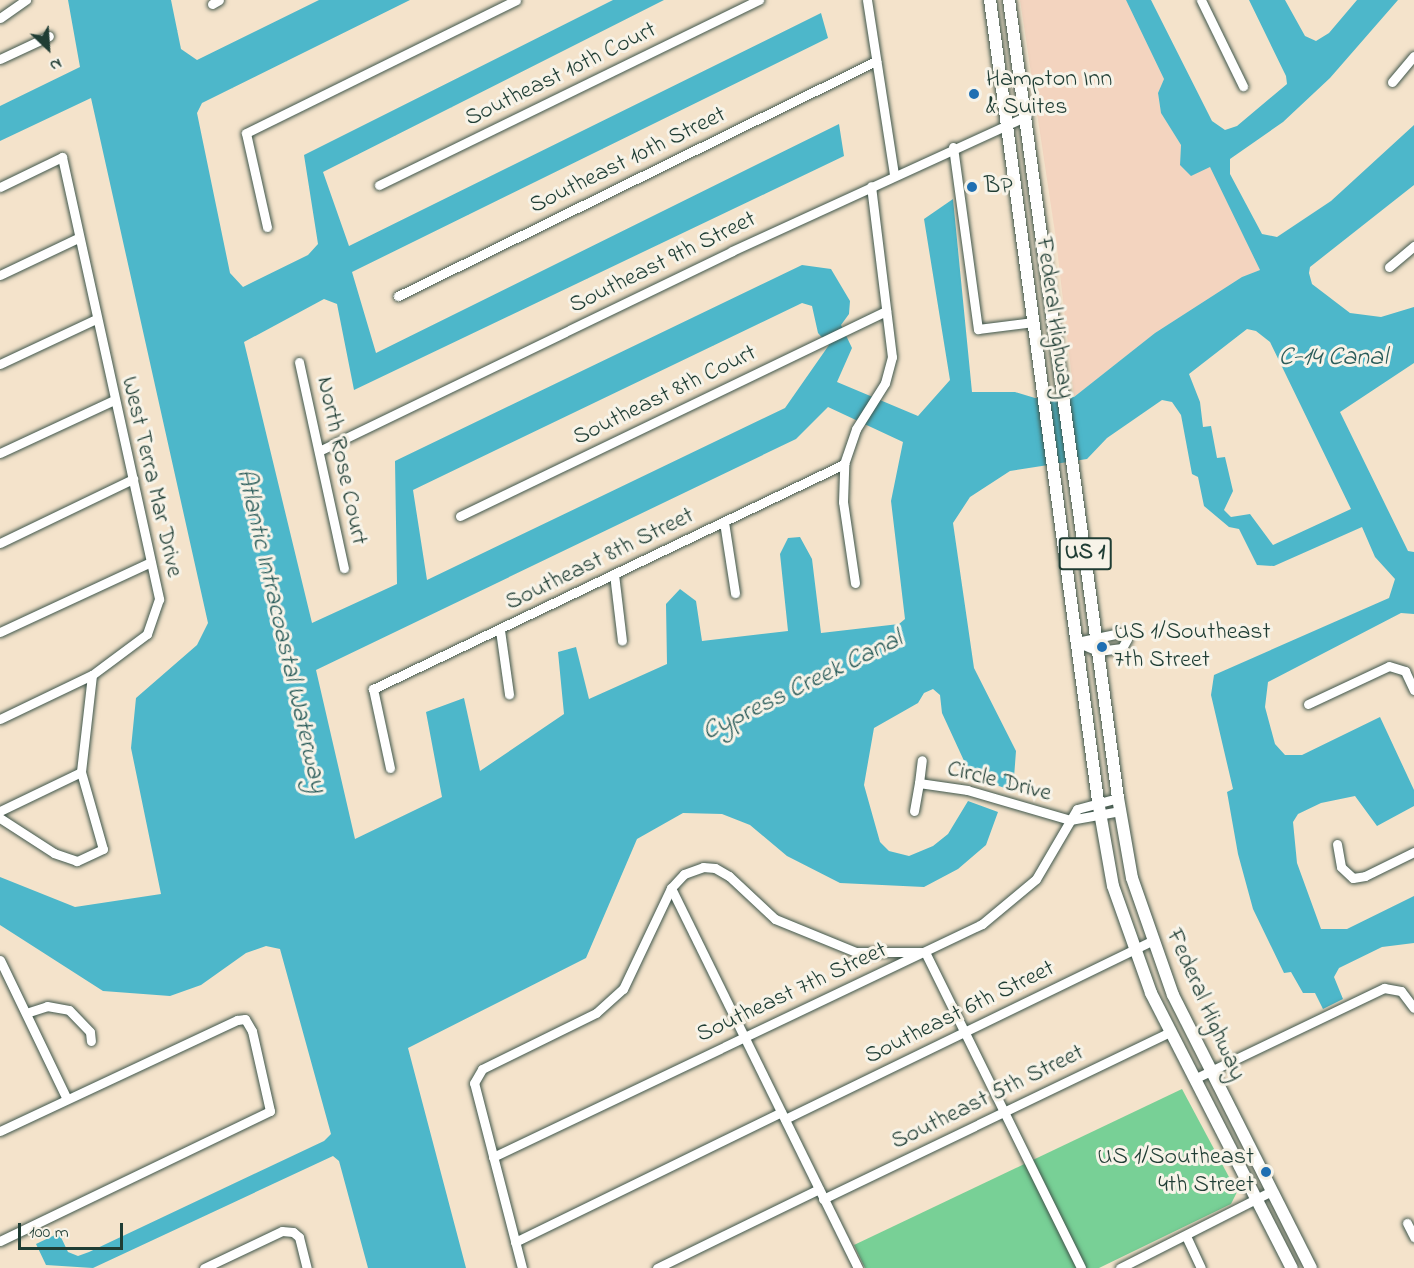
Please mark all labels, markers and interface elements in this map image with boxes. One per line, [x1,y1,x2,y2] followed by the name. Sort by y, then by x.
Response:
[461,16,661,134] street label: Southeast 10th Court
[18,18,78,78] north arrow
[46,51,66,77] text: N
[986,66,1112,122] place label: Hampton Inn & Suites
[967,87,981,101] marker: Hampton Inn & Suites
[525,101,731,221] street label: Southeast 10th Street
[984,173,1013,201] place label: BP
[965,180,979,194] marker: BP
[565,205,761,321] street label: Southeast 9th Street
[1028,236,1080,400] street label: Federal Highway
[569,339,761,453] street label: Southeast 8th Court
[1278,343,1388,375] water label: C-14 Canal
[114,374,188,580] street label: West Terra Mar Drive
[309,374,373,548] street label: North Rose Court
[228,466,332,796] water label: Atlantic Intracoastal Waterway
[501,502,699,618] street label: Southeast 8th Street
[1058,535,1112,573] road number: US 1
[1114,619,1271,675] place label: US 1/Southeast 7th Street
[698,625,908,749] water label: Cypress Creek Canal
[1095,640,1109,654] marker: US 1/Southeast 7th Street
[944,755,1054,809] street label: Circle Drive
[1159,925,1251,1085] street label: Federal Highway
[692,936,892,1050] street label: Southeast 7th Street
[860,955,1060,1071] street label: Southeast 6th Street
[887,1039,1089,1157] street label: Southeast 5th Street
[1097,1144,1254,1200] place label: US 1/Southeast 4th Street
[1259,1165,1273,1179] marker: US 1/Southeast 4th Street
[21,1211,126,1249] scale bar
[29,1220,69,1246] text: 100 m

